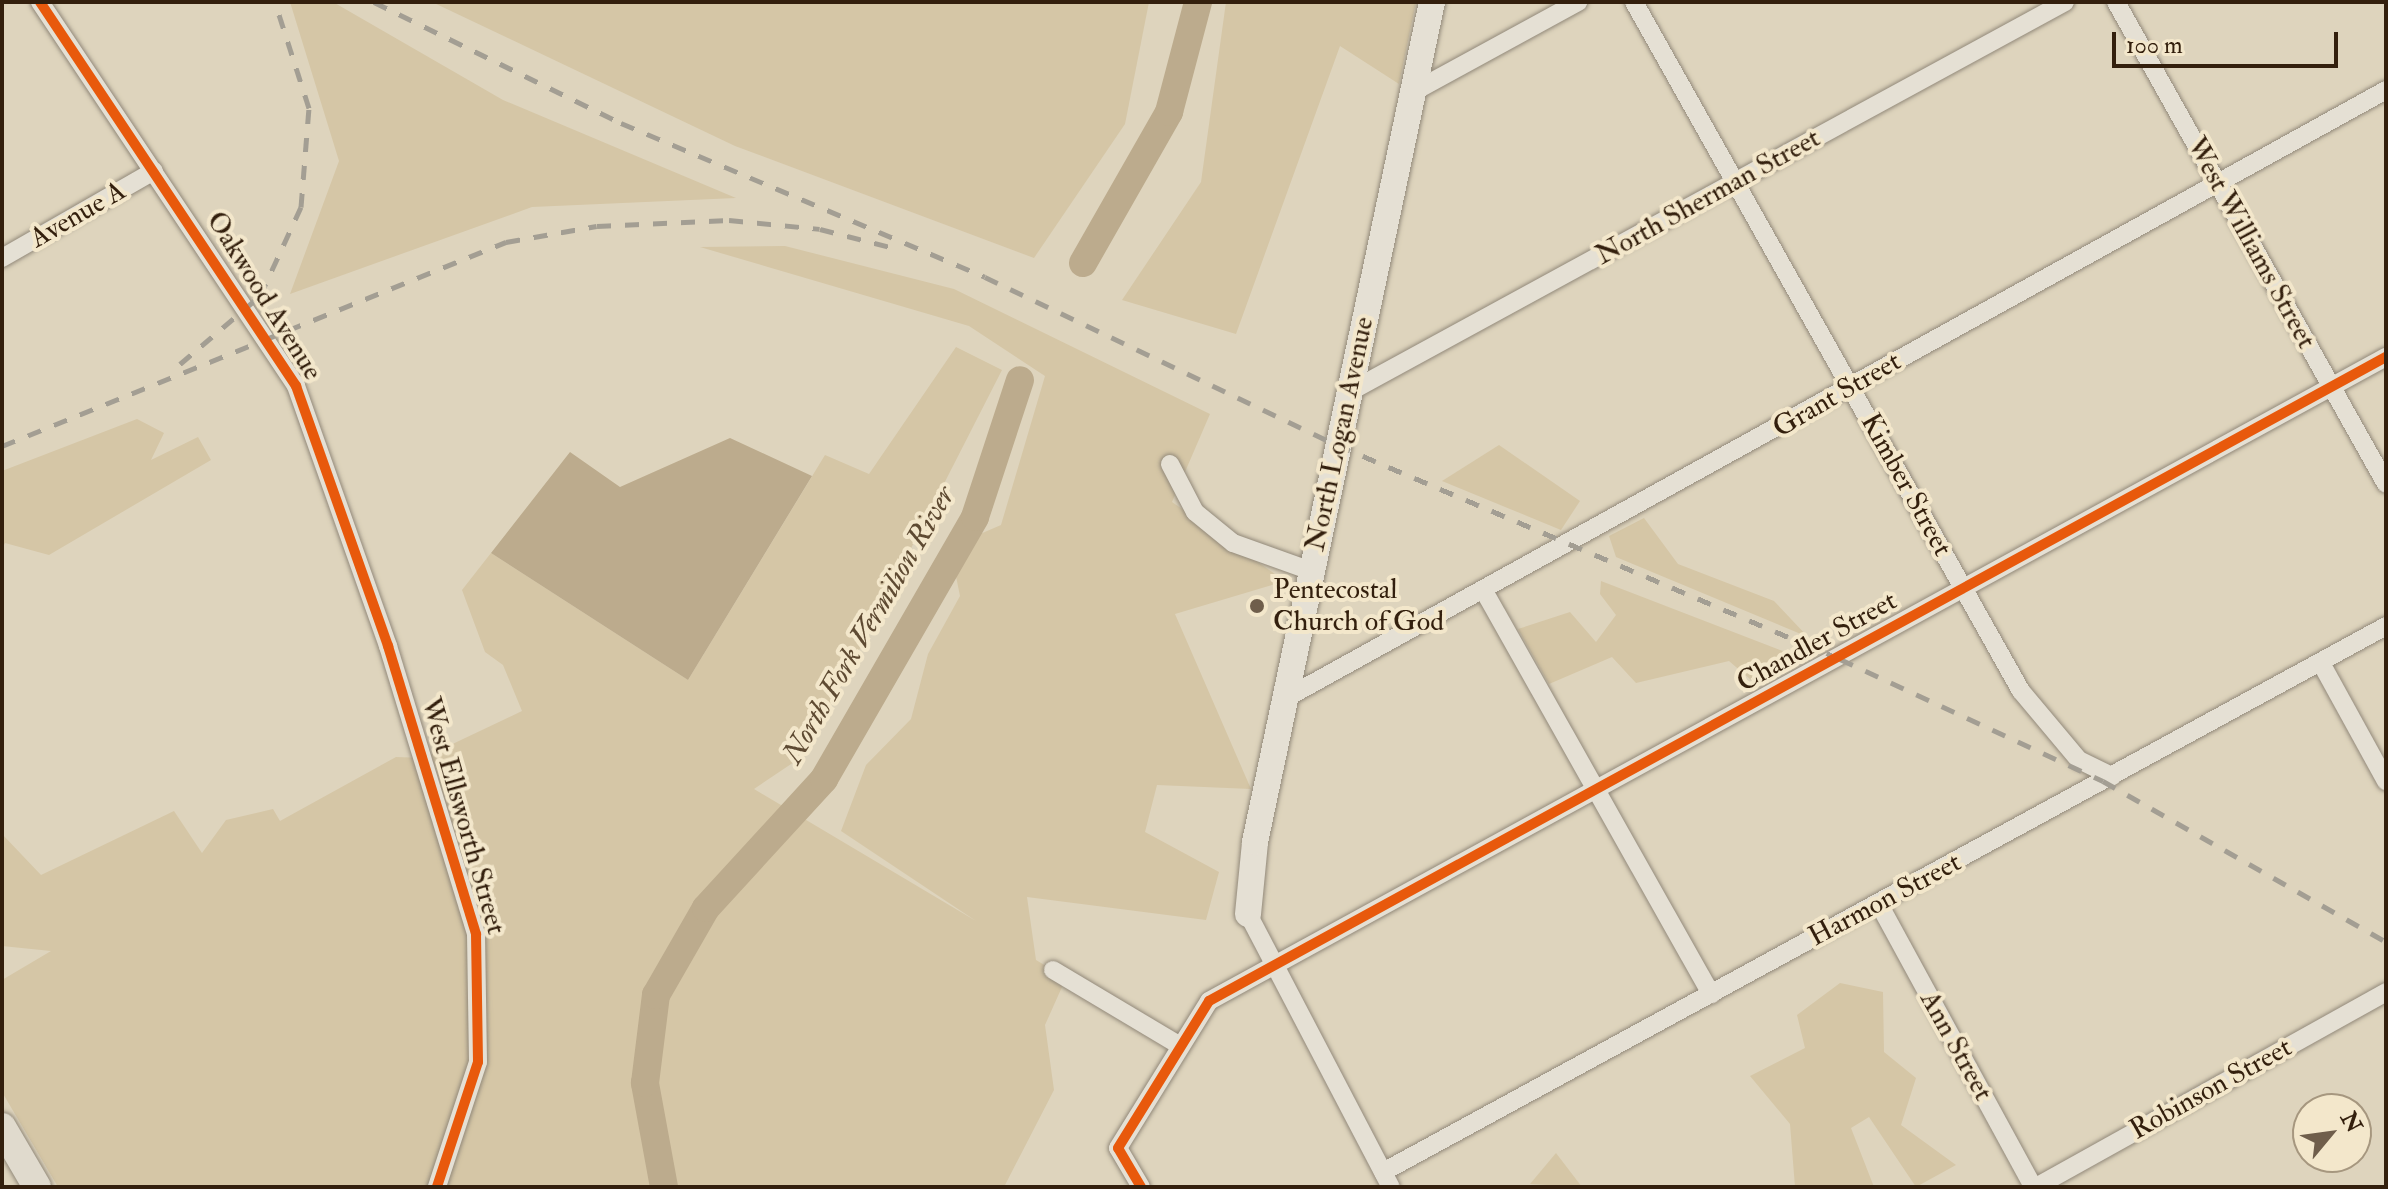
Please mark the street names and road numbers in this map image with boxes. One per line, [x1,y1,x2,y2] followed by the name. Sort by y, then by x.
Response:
[1590,121,1826,273] street label: North Sherman Street
[2179,132,2323,354] street label: West Williams Street
[24,174,132,256] street label: Avenue A
[199,206,329,386] street label: Oakwood Avenue
[1299,314,1381,554] street label: North Logan Avenue
[1767,345,1907,445] street label: Grant Street
[1853,408,1959,562] street label: Kimber Street
[1731,584,1903,700] street label: Chandler Street
[413,694,513,938] street label: West Ellsworth Street
[1803,846,1967,954] street label: Harmon Street
[1912,985,2000,1107] street label: Ann Street
[2124,1031,2298,1147] street label: Robinson Street

